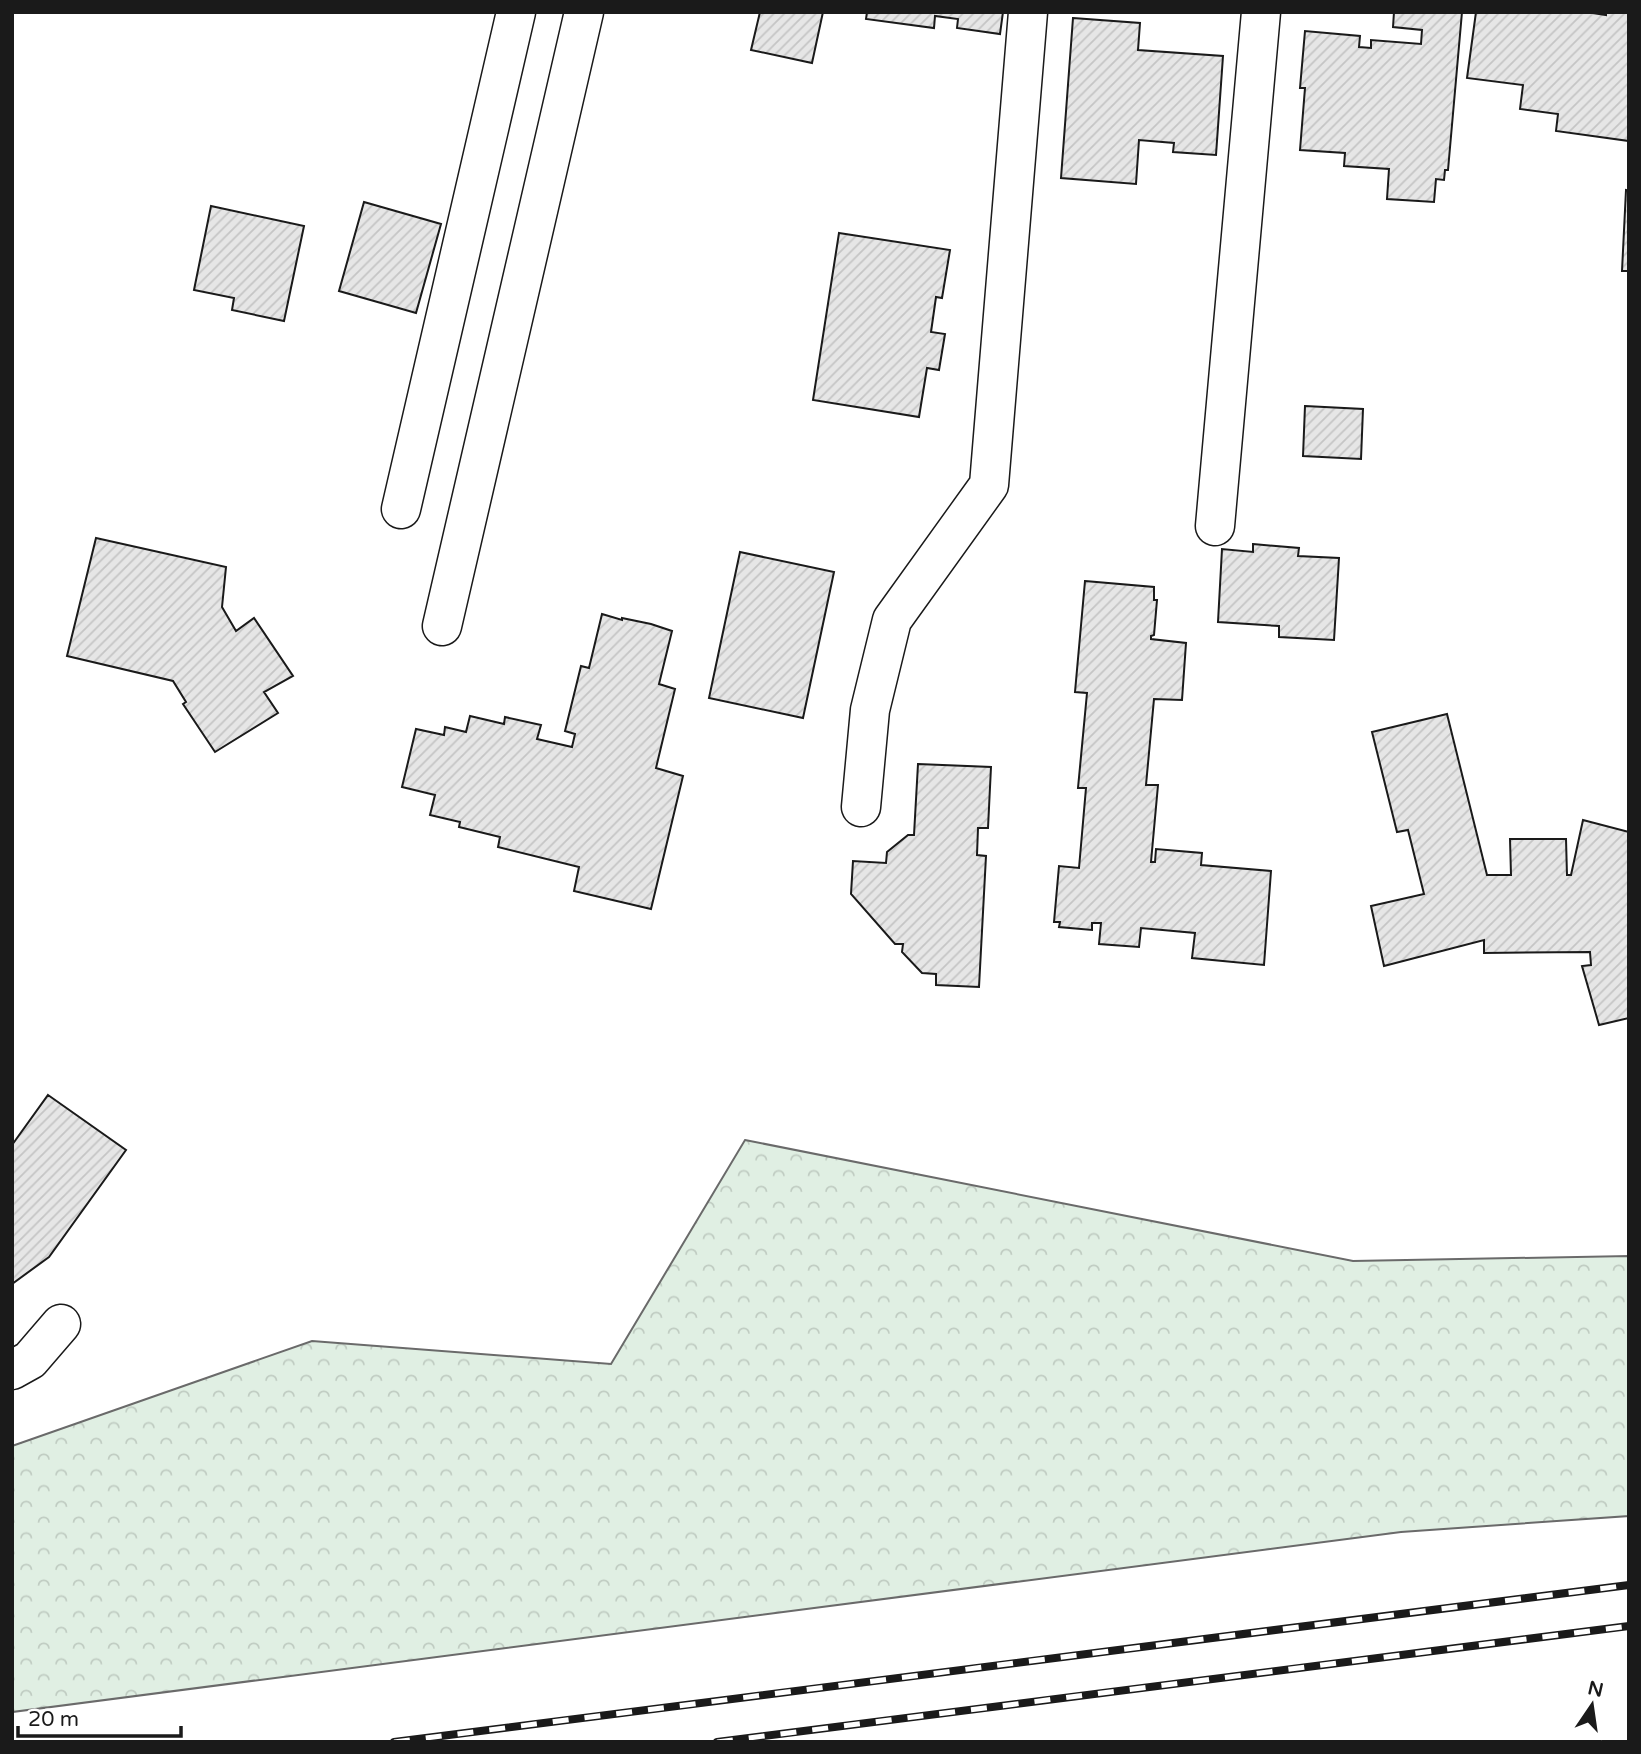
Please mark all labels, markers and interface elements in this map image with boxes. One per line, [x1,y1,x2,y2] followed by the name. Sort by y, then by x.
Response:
[1557,1670,1627,1740] north arrow
[1586,1677,1606,1702] text: N
[18,1694,180,1738] scale bar
[28,1707,79,1732] text: 20 m

